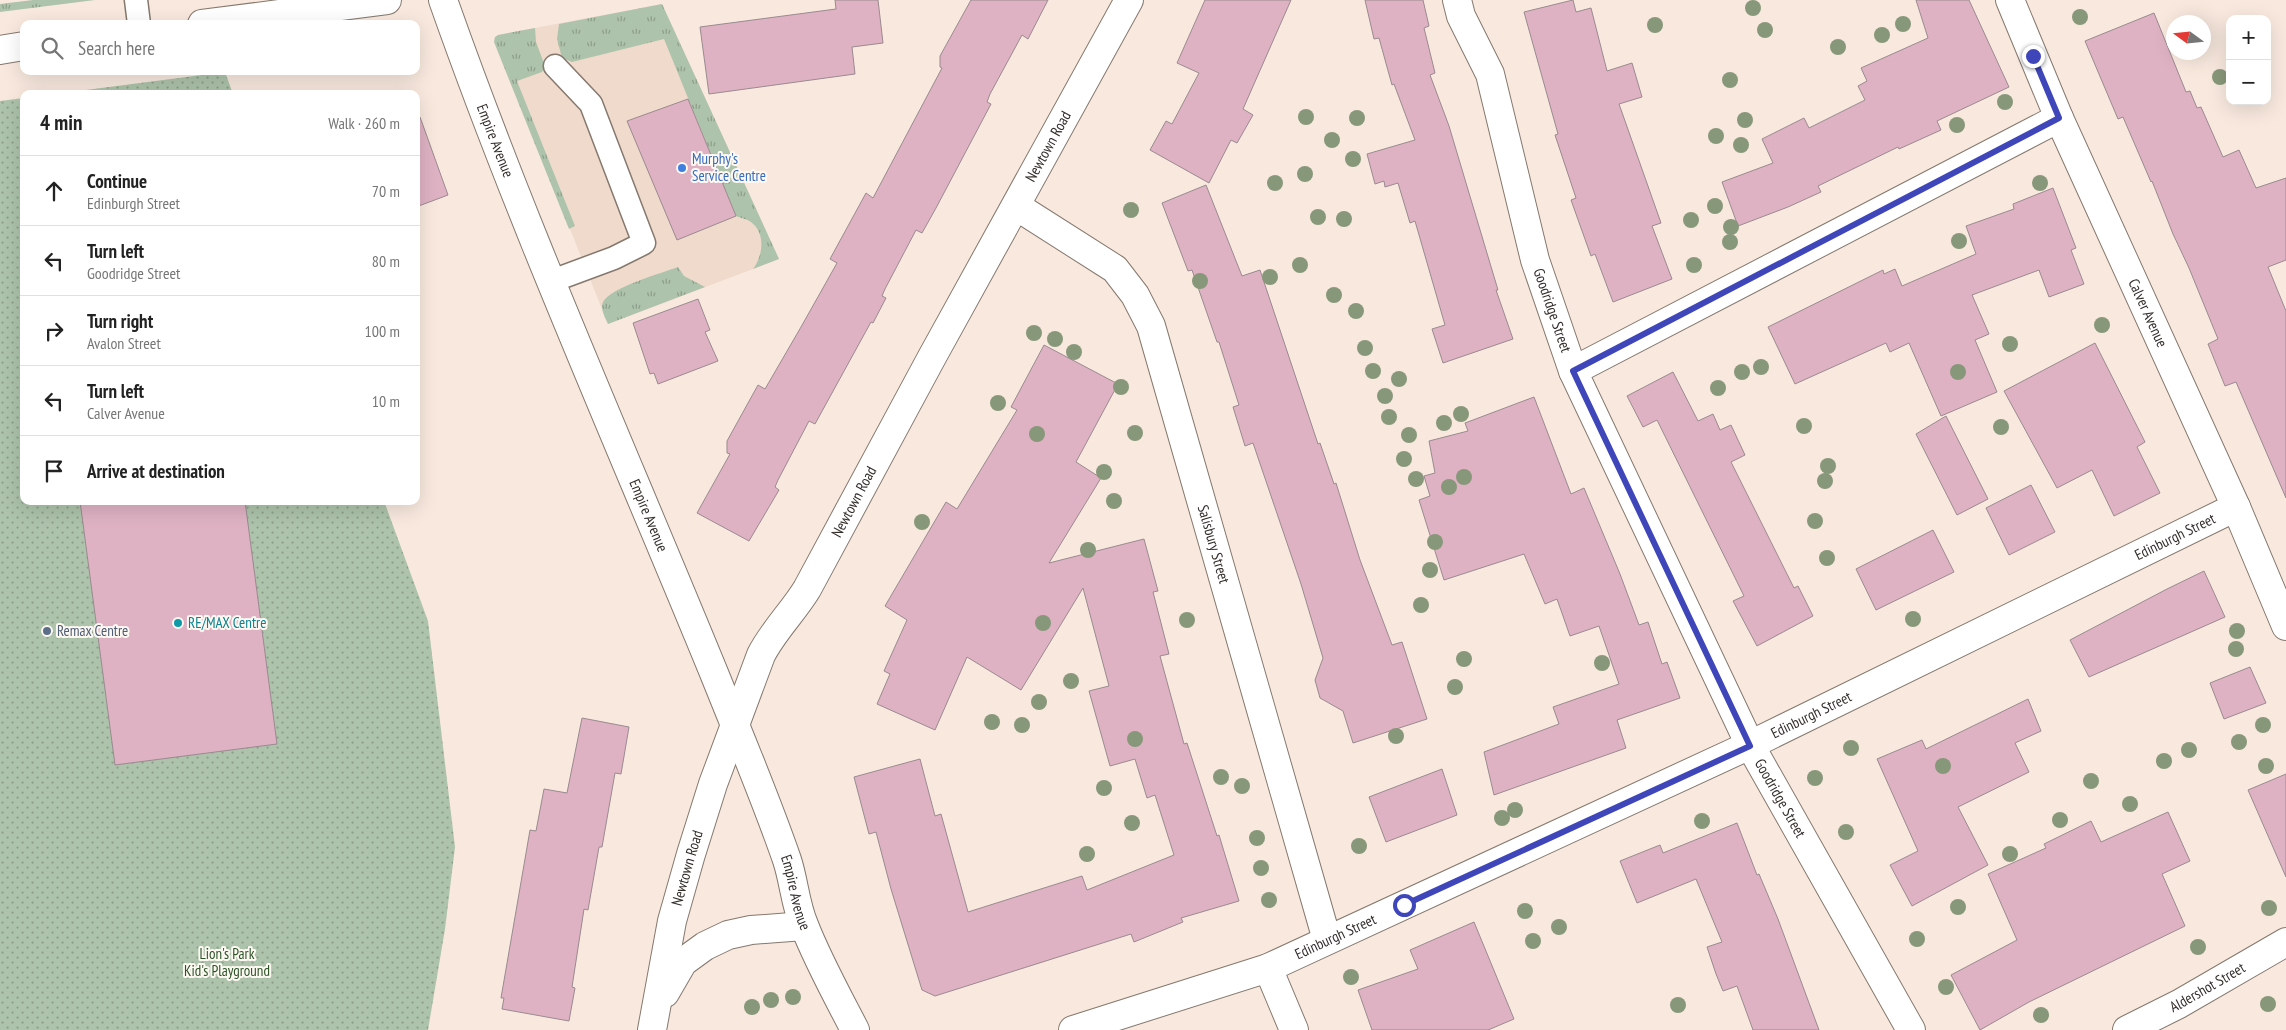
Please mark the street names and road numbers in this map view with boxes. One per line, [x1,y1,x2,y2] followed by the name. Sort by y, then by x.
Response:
[473,101,518,180] street label: Empire Avenue
[1021,108,1075,185] street label: Newtown Road
[1530,266,1576,355] street label: Goodridge Street
[2124,276,2172,350] street label: Calver Avenue
[827,463,880,540] street label: Newtown Road
[625,476,673,555] street label: Empire Avenue
[1194,503,1234,586] street label: Salisbury Street
[2131,509,2218,564] street label: Edinburgh Street
[1768,687,1855,742] street label: Edinburgh Street
[1751,755,1810,841] street label: Goodridge Street
[667,828,707,908] street label: Newtown Road
[777,852,815,933] street label: Empire Avenue
[1292,909,1379,963] street label: Edinburgh Street
[2166,958,2248,1016] street label: Aldershot Street

